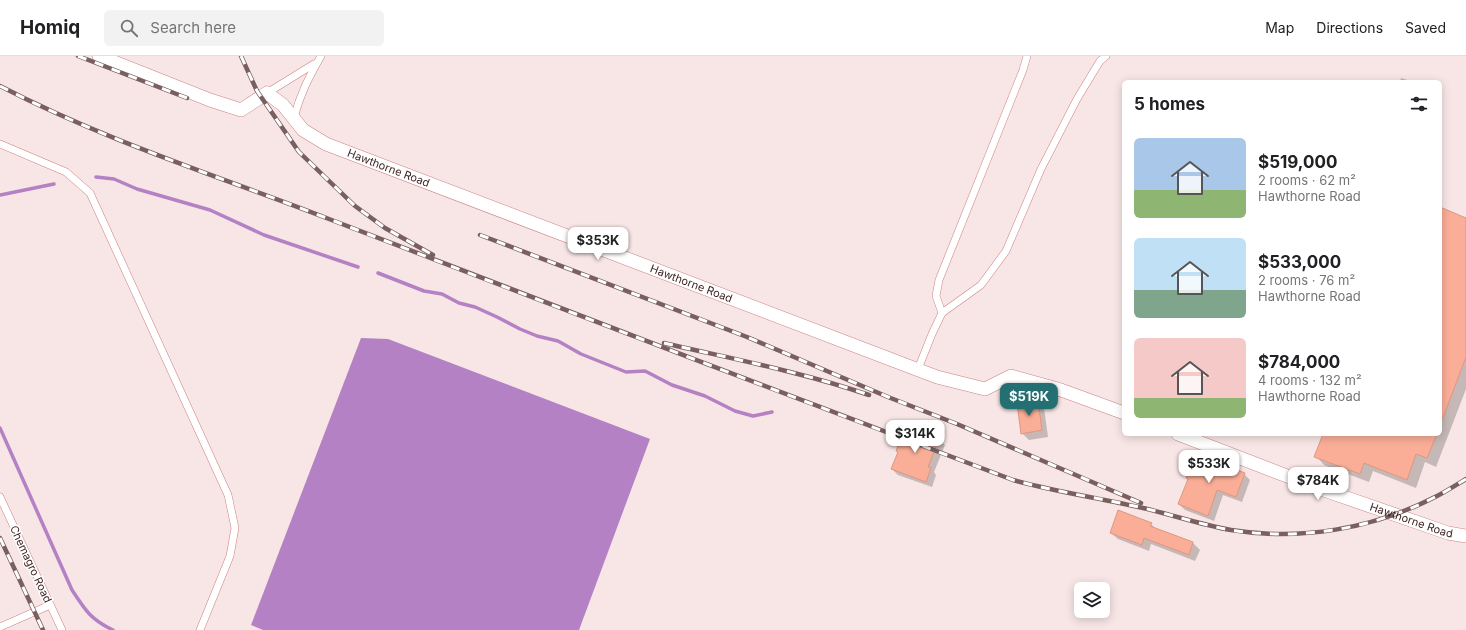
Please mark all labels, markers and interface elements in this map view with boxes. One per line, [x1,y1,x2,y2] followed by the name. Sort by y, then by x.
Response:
[104,10,384,46] search box
[20,16,80,39] text: Homiq
[118,17,140,39] icon: search
[150,18,236,37] text: Search here
[1265,19,1294,36] text: Map
[1316,19,1383,36] text: Directions
[1405,19,1446,36] text: Saved
[1408,93,1430,115] icon: filters
[1134,94,1205,114] text: 5 homes
[345,146,432,190] street label: Hawthorne Road
[1258,152,1337,172] text: $519,000
[1166,154,1214,202] icon: home
[1258,172,1356,188] text: 2 rooms · 62 m²
[1258,188,1361,204] text: Hawthorne Road
[570,227,626,261] pin: $353K
[577,232,619,248] text: $353K
[1258,252,1341,272] text: $533,000
[1166,254,1214,302] icon: home
[648,261,735,305] street label: Hawthorne Road
[1258,272,1355,288] text: 2 rooms · 76 m²
[1258,288,1361,304] text: Hawthorne Road
[1258,352,1340,372] text: $784,000
[1166,354,1214,402] icon: home
[1258,372,1362,388] text: 4 rooms · 132 m²
[1001,383,1057,417] pin: $519K
[1009,388,1049,404] text: $519K
[1258,388,1361,404] text: Hawthorne Road
[887,420,943,454] pin: $314K
[895,425,935,441] text: $314K
[1181,450,1237,484] pin: $533K
[1188,455,1230,471] text: $533K
[1290,467,1346,501] pin: $784K
[1297,472,1339,488] text: $784K
[1368,500,1454,541] street label: Hawthorne Road
[7,523,55,605] street label: Chemagro Road
[1074,582,1110,618] map controls
[1074,582,1110,618] button: layers

